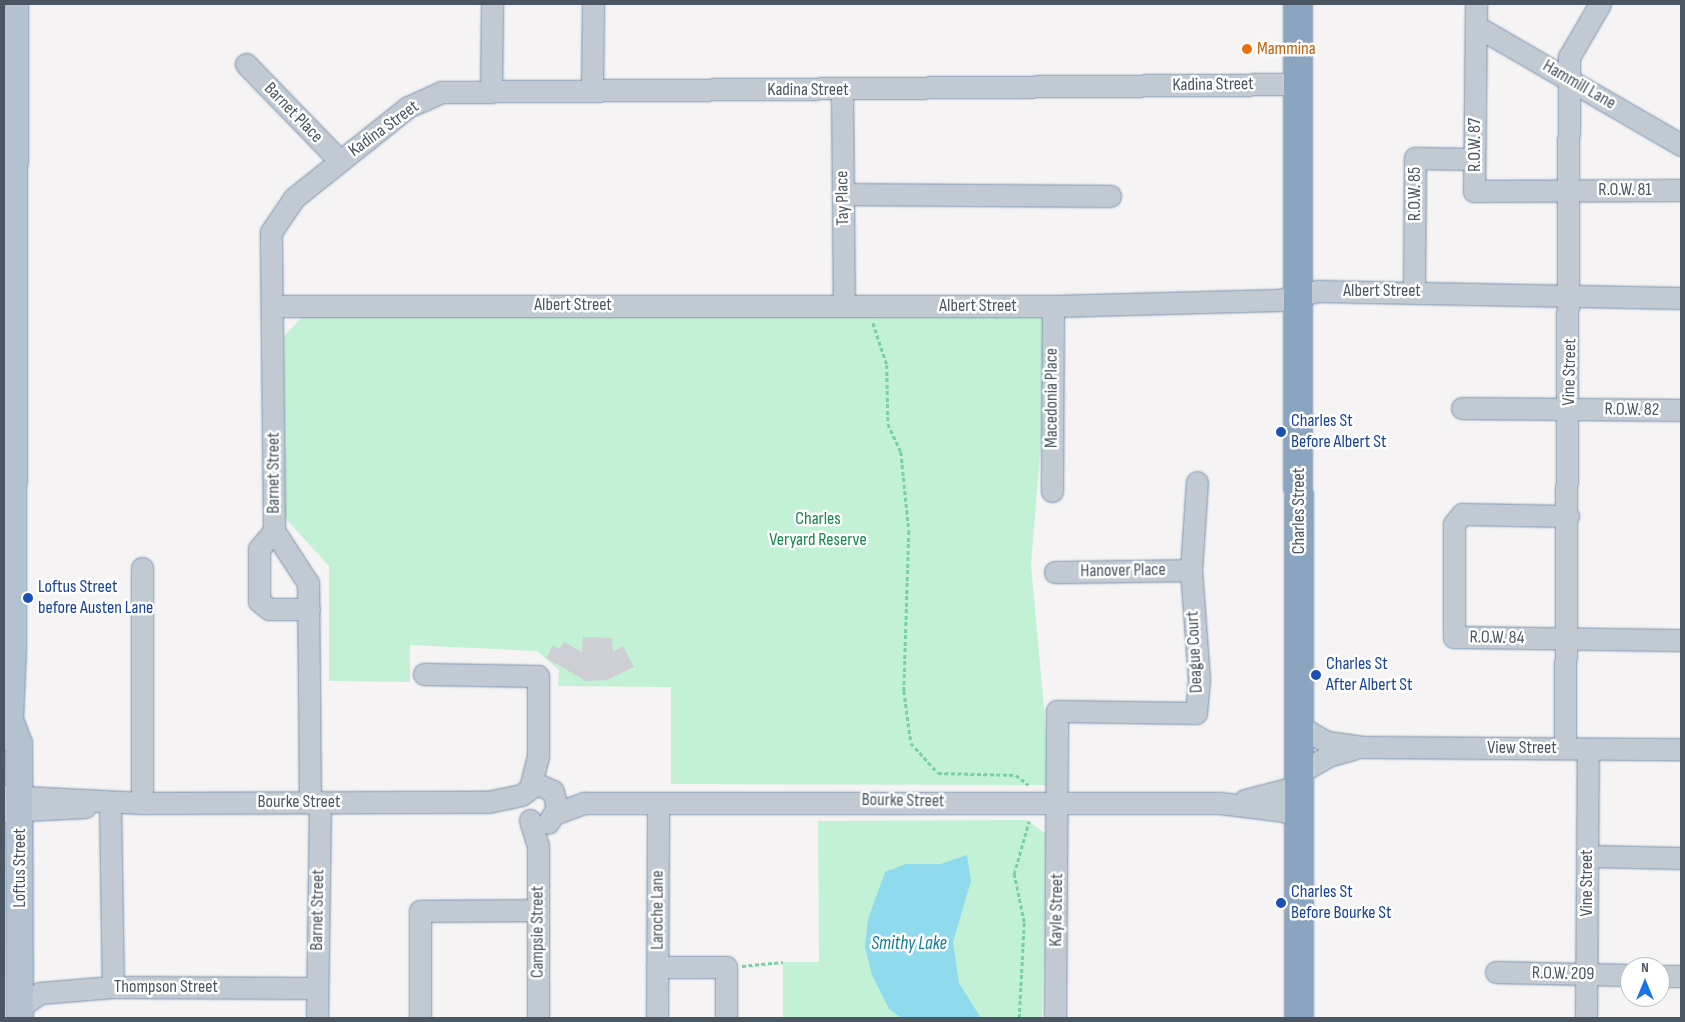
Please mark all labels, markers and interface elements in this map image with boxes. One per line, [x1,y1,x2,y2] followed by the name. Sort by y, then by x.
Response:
[1257,38,1316,60] place label: Mammina
[1241,43,1253,55] marker: Mammina
[1539,55,1619,115] street label: Hammill Lane
[1172,73,1254,97] street label: Kadina Street
[259,78,327,148] street label: Barnet Place
[767,79,849,101] street label: Kadina Street
[345,96,423,162] street label: Kadina Street
[1464,118,1486,172] street label: R.O.W. 87
[1404,167,1426,221] street label: R.O.W. 85
[832,170,854,226] street label: Tay Place
[1598,179,1652,201] street label: R.O.W. 81
[1343,280,1421,302] street label: Albert Street
[534,294,612,316] street label: Albert Street
[939,295,1017,317] street label: Albert Street
[1559,338,1581,406] street label: Vine Street
[1041,348,1063,448] street label: Macedonia Place
[1604,399,1660,421] street label: R.O.W. 82
[1291,411,1386,454] place label: Charles St Before Albert St
[1275,426,1287,438] marker: Charles St Before Albert St
[263,432,285,514] street label: Barnet Street
[1288,468,1310,554] street label: Charles Street
[769,509,867,552] park label: Charles Veryard Reserve
[1080,559,1166,583] street label: Hanover Place
[38,577,153,620] place label: Loftus Street before Austen Lane
[22,592,34,604] marker: Loftus Street before Austen Lane
[1182,610,1208,694] street label: Deague Court
[1469,627,1525,649] street label: R.O.W. 84
[1326,654,1412,696] place label: Charles St After Albert St
[1310,669,1322,681] marker: Charles St After Albert St
[1487,737,1557,759] street label: View Street
[861,789,945,813] street label: Bourke Street
[258,791,340,813] street label: Bourke Street
[9,828,31,908] street label: Loftus Street
[1576,849,1598,917] street label: Vine Street
[306,869,330,951] street label: Barnet Street
[647,870,669,950] street label: Laroche Lane
[1046,873,1068,947] street label: Kayle Street
[1291,882,1392,924] place label: Charles St Before Bourke St
[527,886,549,978] street label: Campsie Street
[1275,897,1287,909] marker: Charles St Before Bourke St
[871,933,947,955] water label: Smithy Lake
[1620,957,1670,1007] north arrow
[1641,959,1649,976] text: N
[1532,963,1594,985] street label: R.O.W. 209
[114,976,218,998] street label: Thompson Street

